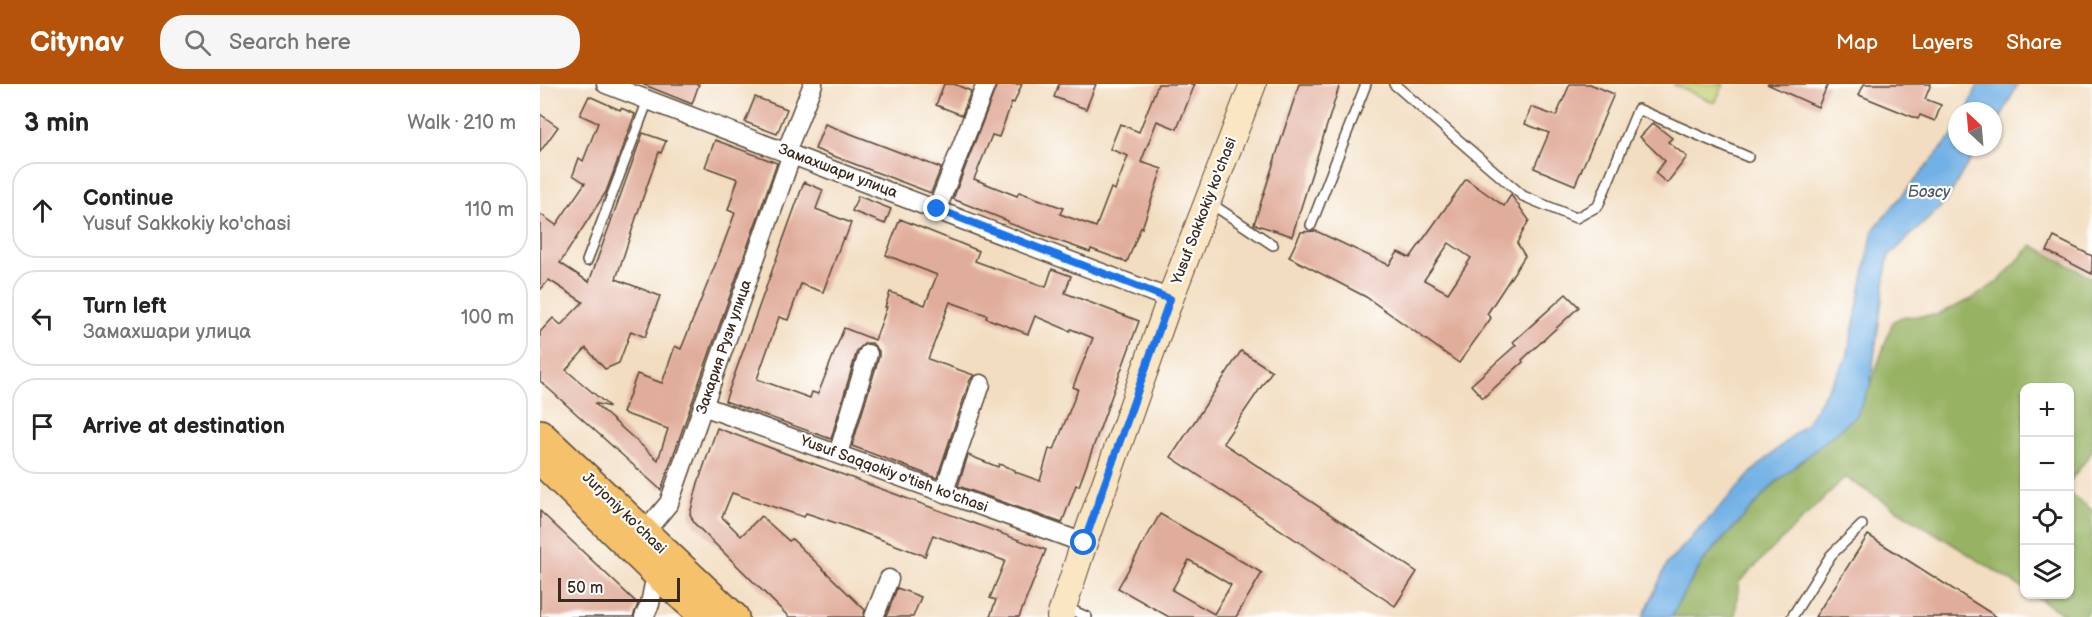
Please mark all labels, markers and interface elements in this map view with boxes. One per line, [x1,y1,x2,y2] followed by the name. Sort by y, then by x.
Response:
[160,15,580,69] search box
[30,26,124,59] text: Citynav
[181,26,214,59] icon: search
[229,29,351,56] text: Search here
[1836,30,1878,55] text: Map
[1911,30,1973,55] text: Layers
[2006,30,2062,55] text: Share
[1948,102,2002,156] north arrow
[24,108,89,139] text: 3 min
[407,111,516,135] text: Walk · 210 m
[1167,135,1241,288] street label: Yusuf Sakkokiy ko'chasi
[776,140,900,202] street label: Замахшари улица
[1908,183,1951,202] water label: Бозсу
[83,185,173,212] text: Continue
[26,194,59,227] icon: ahead
[923,195,949,221] route end
[465,198,514,222] text: 110 m
[83,212,291,236] text: Yusuf Sakkokiy ko'chasi
[692,277,756,417] street label: Закария Рузи улица
[83,293,167,320] text: Turn left
[26,302,59,335] icon: left
[461,306,514,330] text: 100 m
[83,320,251,344] text: Замахшари улица
[2020,383,2074,599] map controls
[2020,383,2074,437] button: +
[26,410,59,443] icon: arrive
[83,413,285,440] text: Arrive at destination
[796,431,991,517] street label: Yusuf Saqqokiy o'tish ko'chasi
[2020,437,2074,491] button: −
[578,468,670,558] street label: Jurjoniy ko'chasi
[2020,491,2074,545] button: locate
[1070,529,1096,555] route start
[2020,545,2074,599] button: layers
[558,575,680,602] scale bar
[567,579,603,598] text: 50 m

